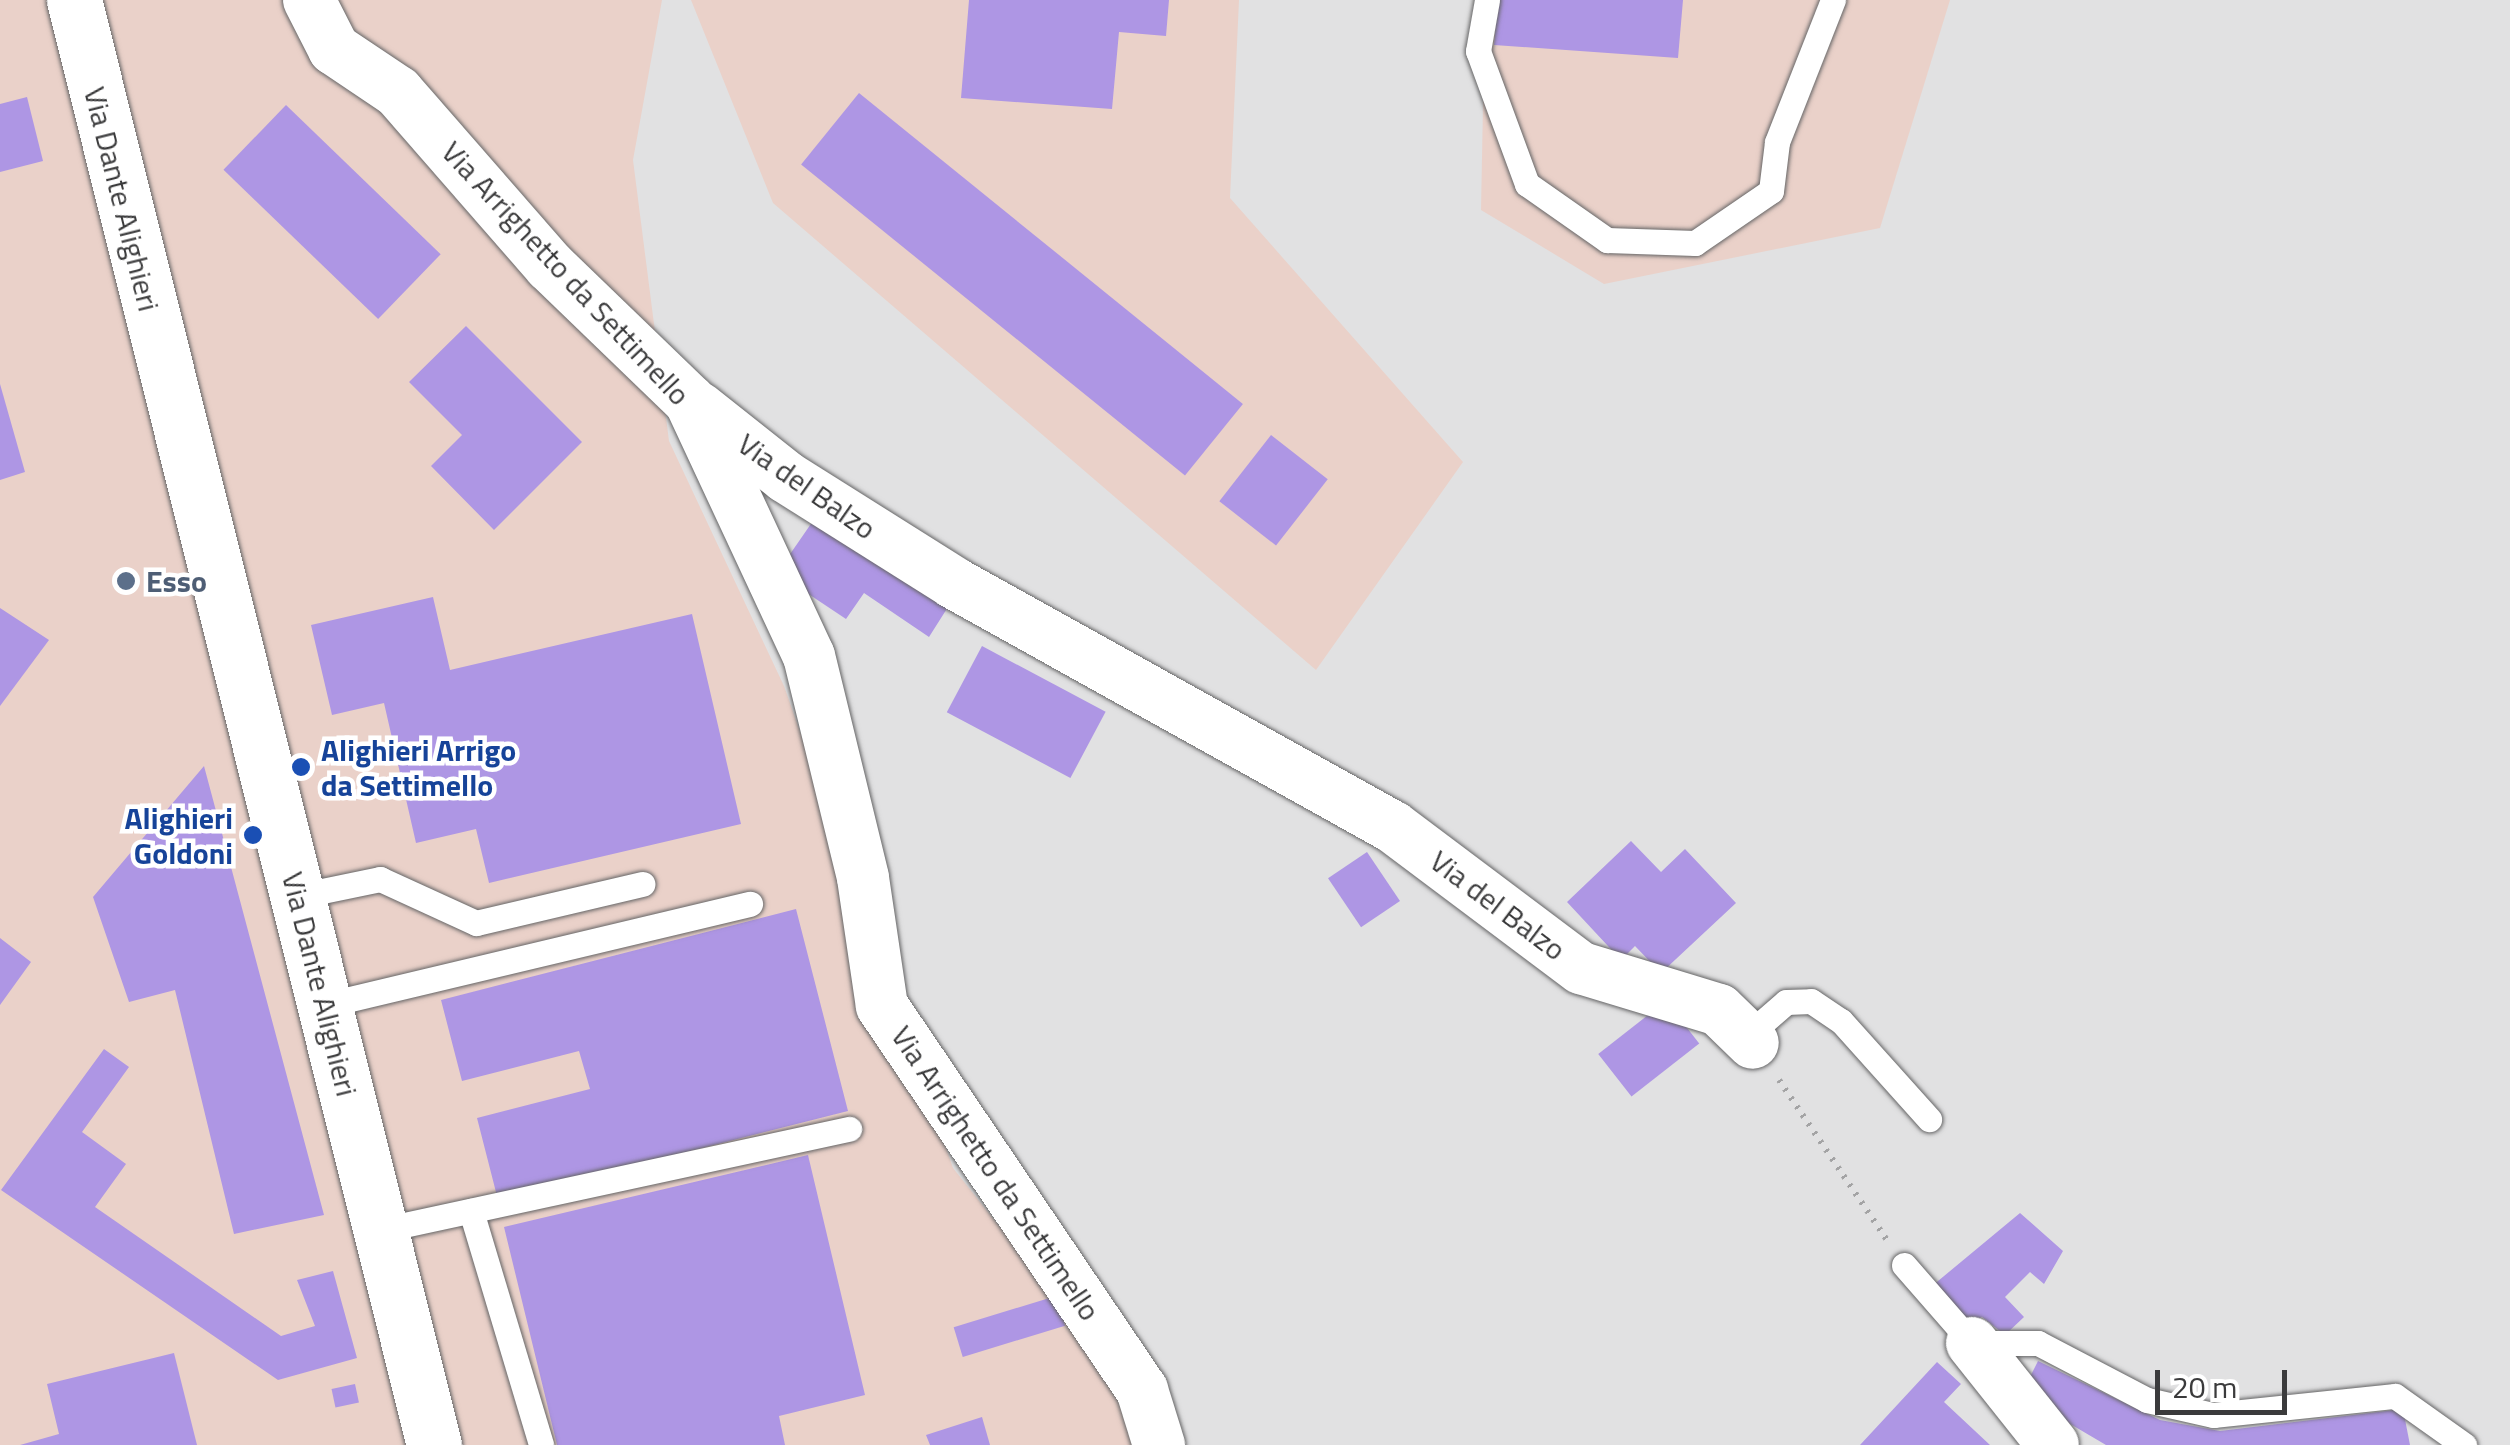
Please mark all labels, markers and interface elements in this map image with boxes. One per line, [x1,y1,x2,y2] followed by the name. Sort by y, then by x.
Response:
[77,83,167,315] street label: Via Dante Alighieri
[434,134,698,412] street label: Via Arrighetto da Settimello
[731,425,883,547] street label: Via del Balzo
[146,563,207,599] place label: Esso
[115,570,137,592] marker: Esso
[321,732,516,802] place label: Alighieri Arrigo da Settimello
[290,756,312,778] marker: Alighieri Arrigo da Settimello
[125,800,233,870] place label: Alighieri Goldoni
[242,824,264,846] marker: Alighieri Goldoni
[1423,842,1573,968] street label: Via del Balzo
[275,868,365,1100] street label: Via Dante Alighieri
[884,1019,1108,1327] street label: Via Arrighetto da Settimello
[2160,1350,2292,1412] scale bar
[2172,1364,2237,1410] text: 20 m

